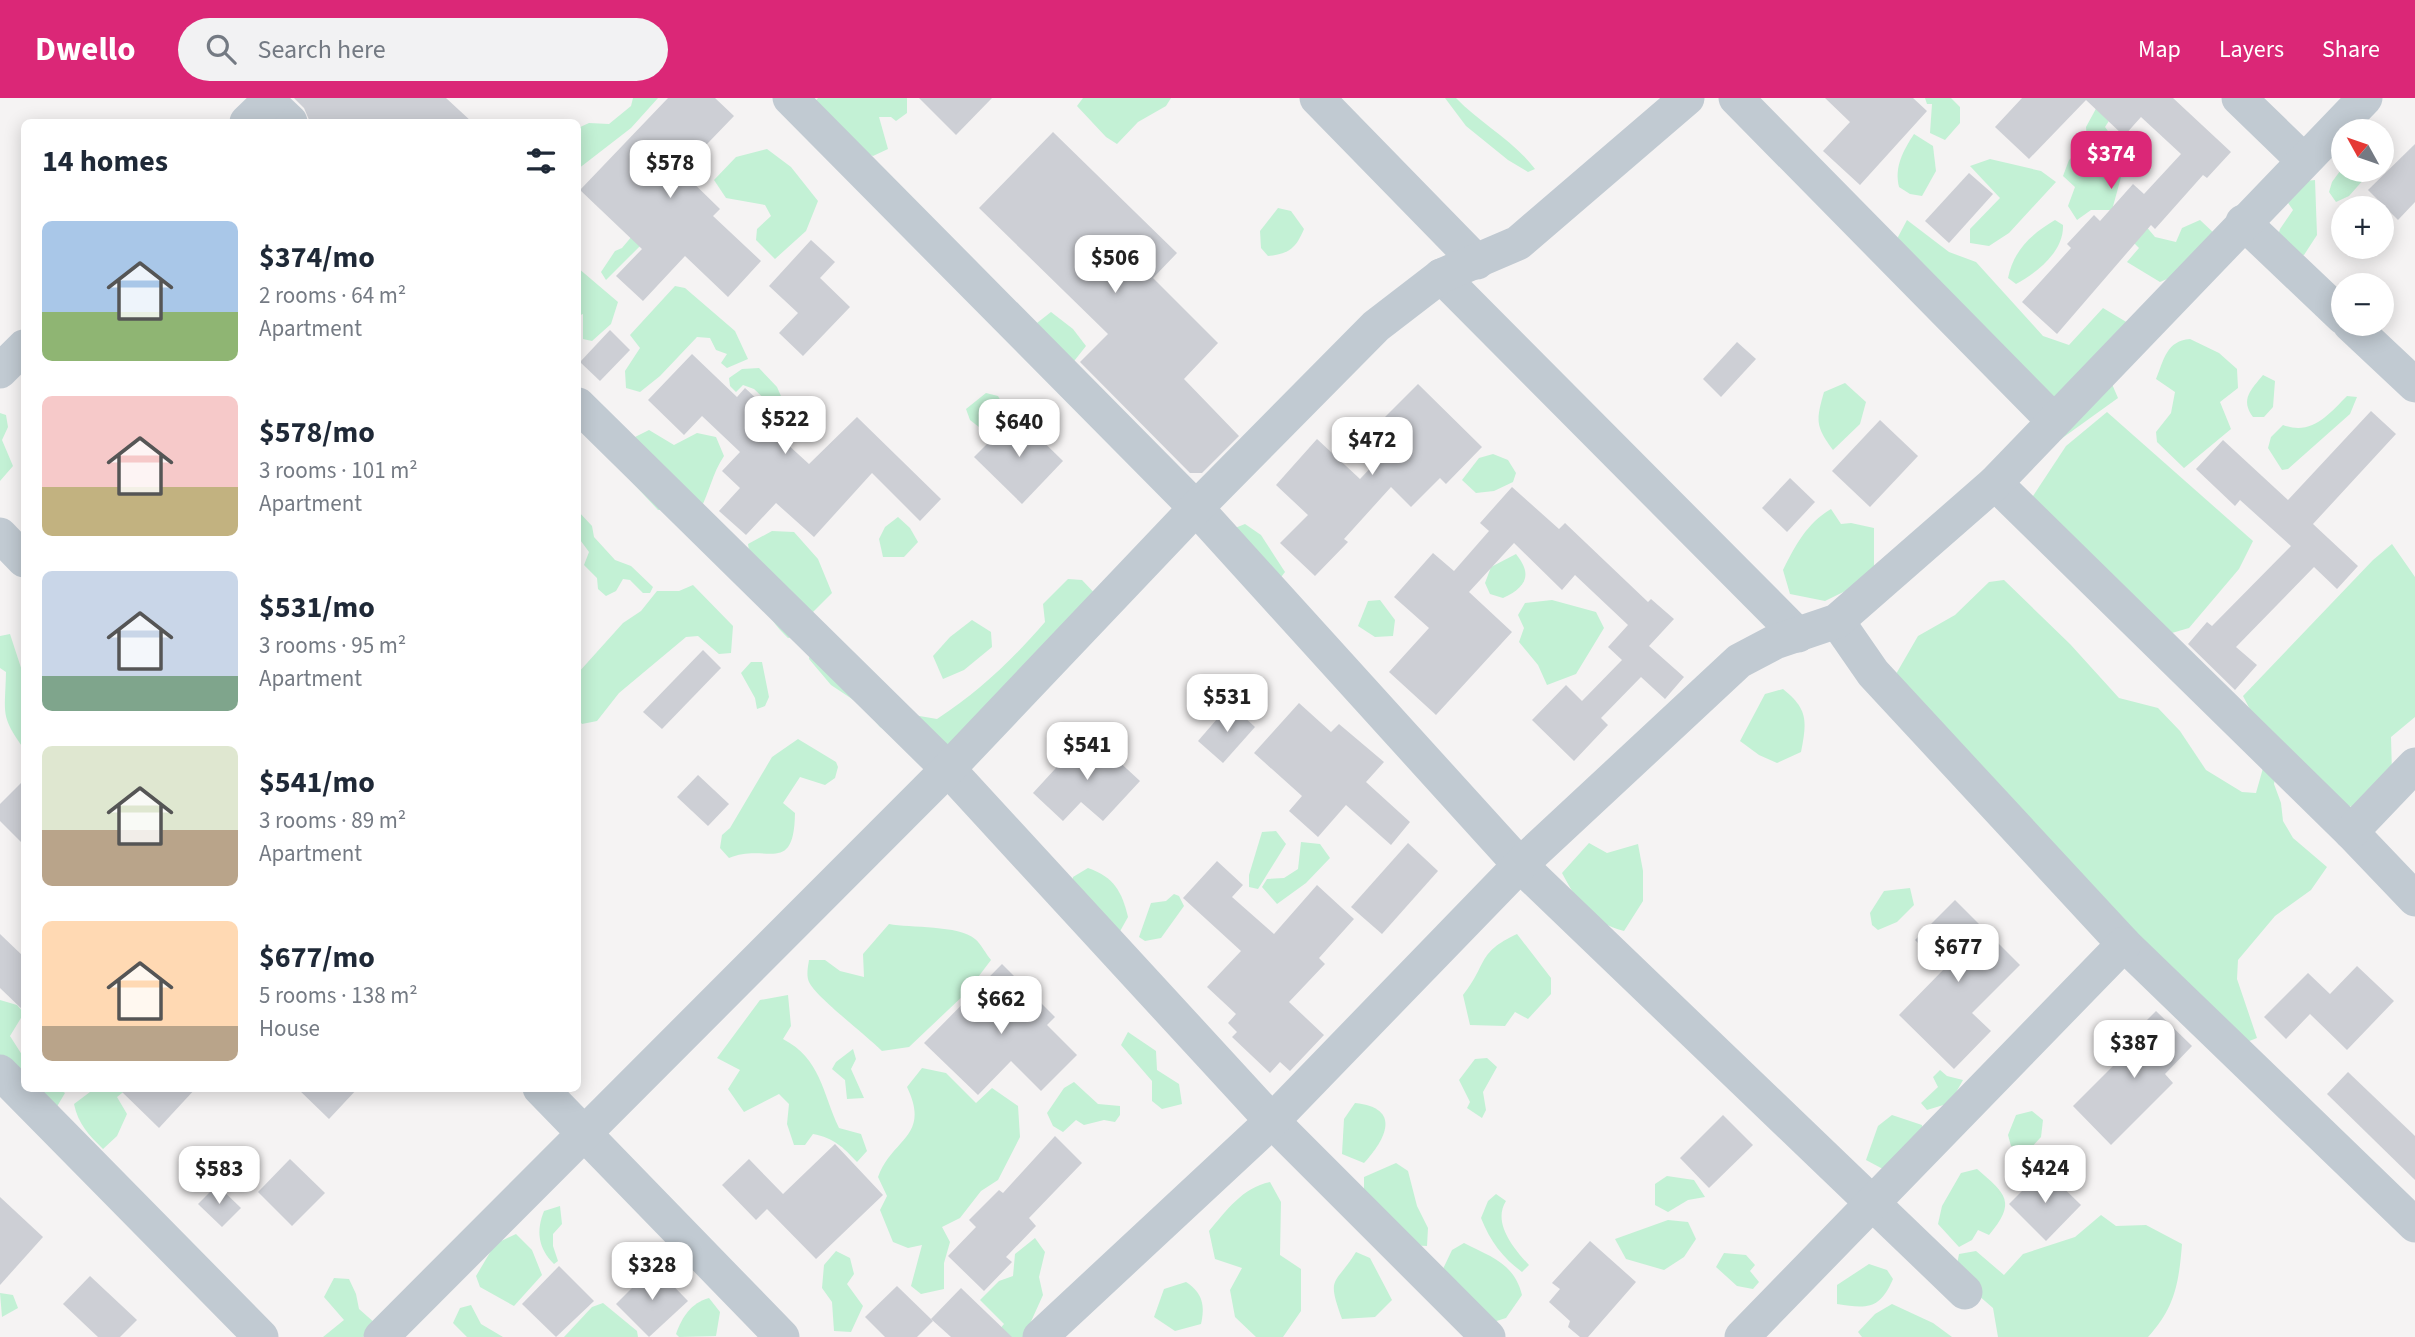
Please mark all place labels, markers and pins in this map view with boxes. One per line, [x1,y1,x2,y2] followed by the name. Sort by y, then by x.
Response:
[2070,132,2152,191] pin: $374
[629,140,711,200] pin: $578
[1074,236,1156,295] pin: $506
[744,396,826,456] pin: $522
[978,400,1060,459] pin: $640
[1331,418,1413,477] pin: $472
[1186,674,1268,734] pin: $531
[1046,722,1128,782] pin: $541
[1917,924,1999,984] pin: $677
[960,976,1042,1036] pin: $662
[2093,1020,2175,1080] pin: $387
[178,1146,260,1206] pin: $583
[2004,1146,2086,1205] pin: $424
[611,1242,693,1302] pin: $328

